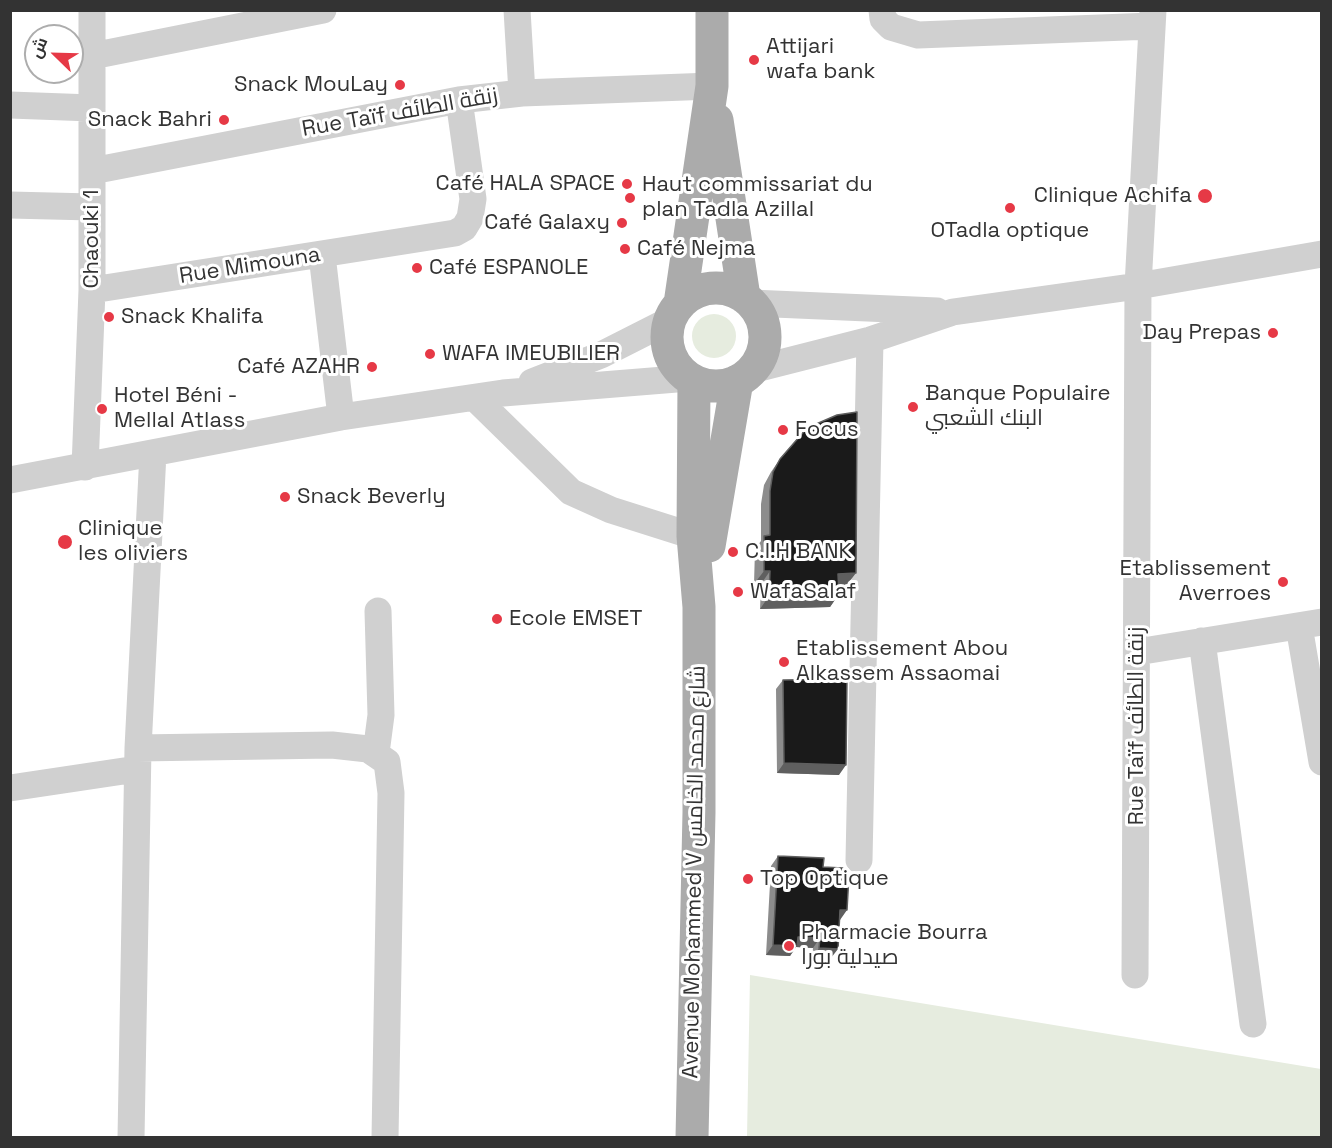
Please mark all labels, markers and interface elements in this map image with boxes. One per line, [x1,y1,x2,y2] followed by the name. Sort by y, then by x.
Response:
[24,24,84,84] north arrow
[25,34,52,61] text: ش
[766,34,875,86] place label: Attijari wafa bank
[747,53,761,67] marker: Attijari wafa bank
[234,72,388,98] place label: Snack MouLay
[393,78,407,92] marker: Snack MouLay
[300,83,500,143] street label: Rue Taïf زنقة الطائف
[88,107,212,133] place label: Snack Bahri
[217,113,231,127] marker: Snack Bahri
[436,171,615,197] place label: Café HALA SPACE
[642,172,873,224] place label: Haut commissariat du plan Tadla Azillal
[620,177,634,191] marker: Café HALA SPACE
[1034,183,1192,209] place label: Clinique Achifa
[1196,187,1214,205] marker: Clinique Achifa
[79,189,105,289] street label: Chaouki 1
[623,191,637,205] marker: Haut commissariat du plan Tadla Azillal
[1003,201,1017,215] marker: OTadla optique
[484,210,610,236] place label: Café Galaxy
[615,216,629,230] marker: Café Galaxy
[931,218,1089,244] place label: OTadla optique
[637,236,756,262] place label: Café Nejma
[178,242,322,290] street label: Rue Mimouna
[618,242,632,256] marker: Café Nejma
[429,255,588,281] place label: Café ESPANOLE
[410,261,424,275] marker: Café ESPANOLE
[121,304,263,330] place label: Snack Khalifa
[102,310,116,324] marker: Snack Khalifa
[1142,320,1261,346] place label: Day Prepas
[1266,326,1280,340] marker: Day Prepas
[442,341,620,367] place label: WAFA IMEUBILIER
[423,347,437,361] marker: WAFA IMEUBILIER
[237,354,360,380] place label: Café AZAHR
[365,360,379,374] marker: Café AZAHR
[925,381,1110,433] place label: Banque Populaire البنك الشعبي
[114,383,245,434] place label: Hotel Béni - Mellal Atlass
[906,400,920,414] marker: Banque Populaire البنك الشعبي
[95,402,109,416] marker: Hotel Béni - Mellal Atlass
[795,417,859,443] place label: Focus
[776,423,790,437] marker: Focus
[297,484,446,510] place label: Snack Beverly
[278,490,292,504] marker: Snack Beverly
[78,516,188,568] place label: Clinique les oliviers
[56,533,74,551] marker: Clinique les oliviers
[745,539,852,565] place label: C.I.H BANK
[726,545,740,559] marker: C.I.H BANK
[1120,556,1271,608] place label: Etablissement Averroes
[1276,575,1290,589] marker: Etablissement Averroes
[750,579,856,605] place label: WafaSalaf
[731,585,745,599] marker: WafaSalaf
[509,606,642,632] place label: Ecole EMSET
[490,612,504,626] marker: Ecole EMSET
[1124,627,1150,825] street label: Rue Taïf زنقة الطائف
[796,636,1008,688] place label: Etablissement Abou Alkassem Assaomai
[777,655,791,669] marker: Etablissement Abou Alkassem Assaomai
[678,665,712,1079] street label: Avenue Mohammed V شارع محمد الخامس
[760,866,889,892] place label: Top Optique
[741,872,755,886] marker: Top Optique
[801,920,988,972] place label: Pharmacie Bourra صيدلية بورا
[782,939,796,953] marker: Pharmacie Bourra صيدلية بورا

